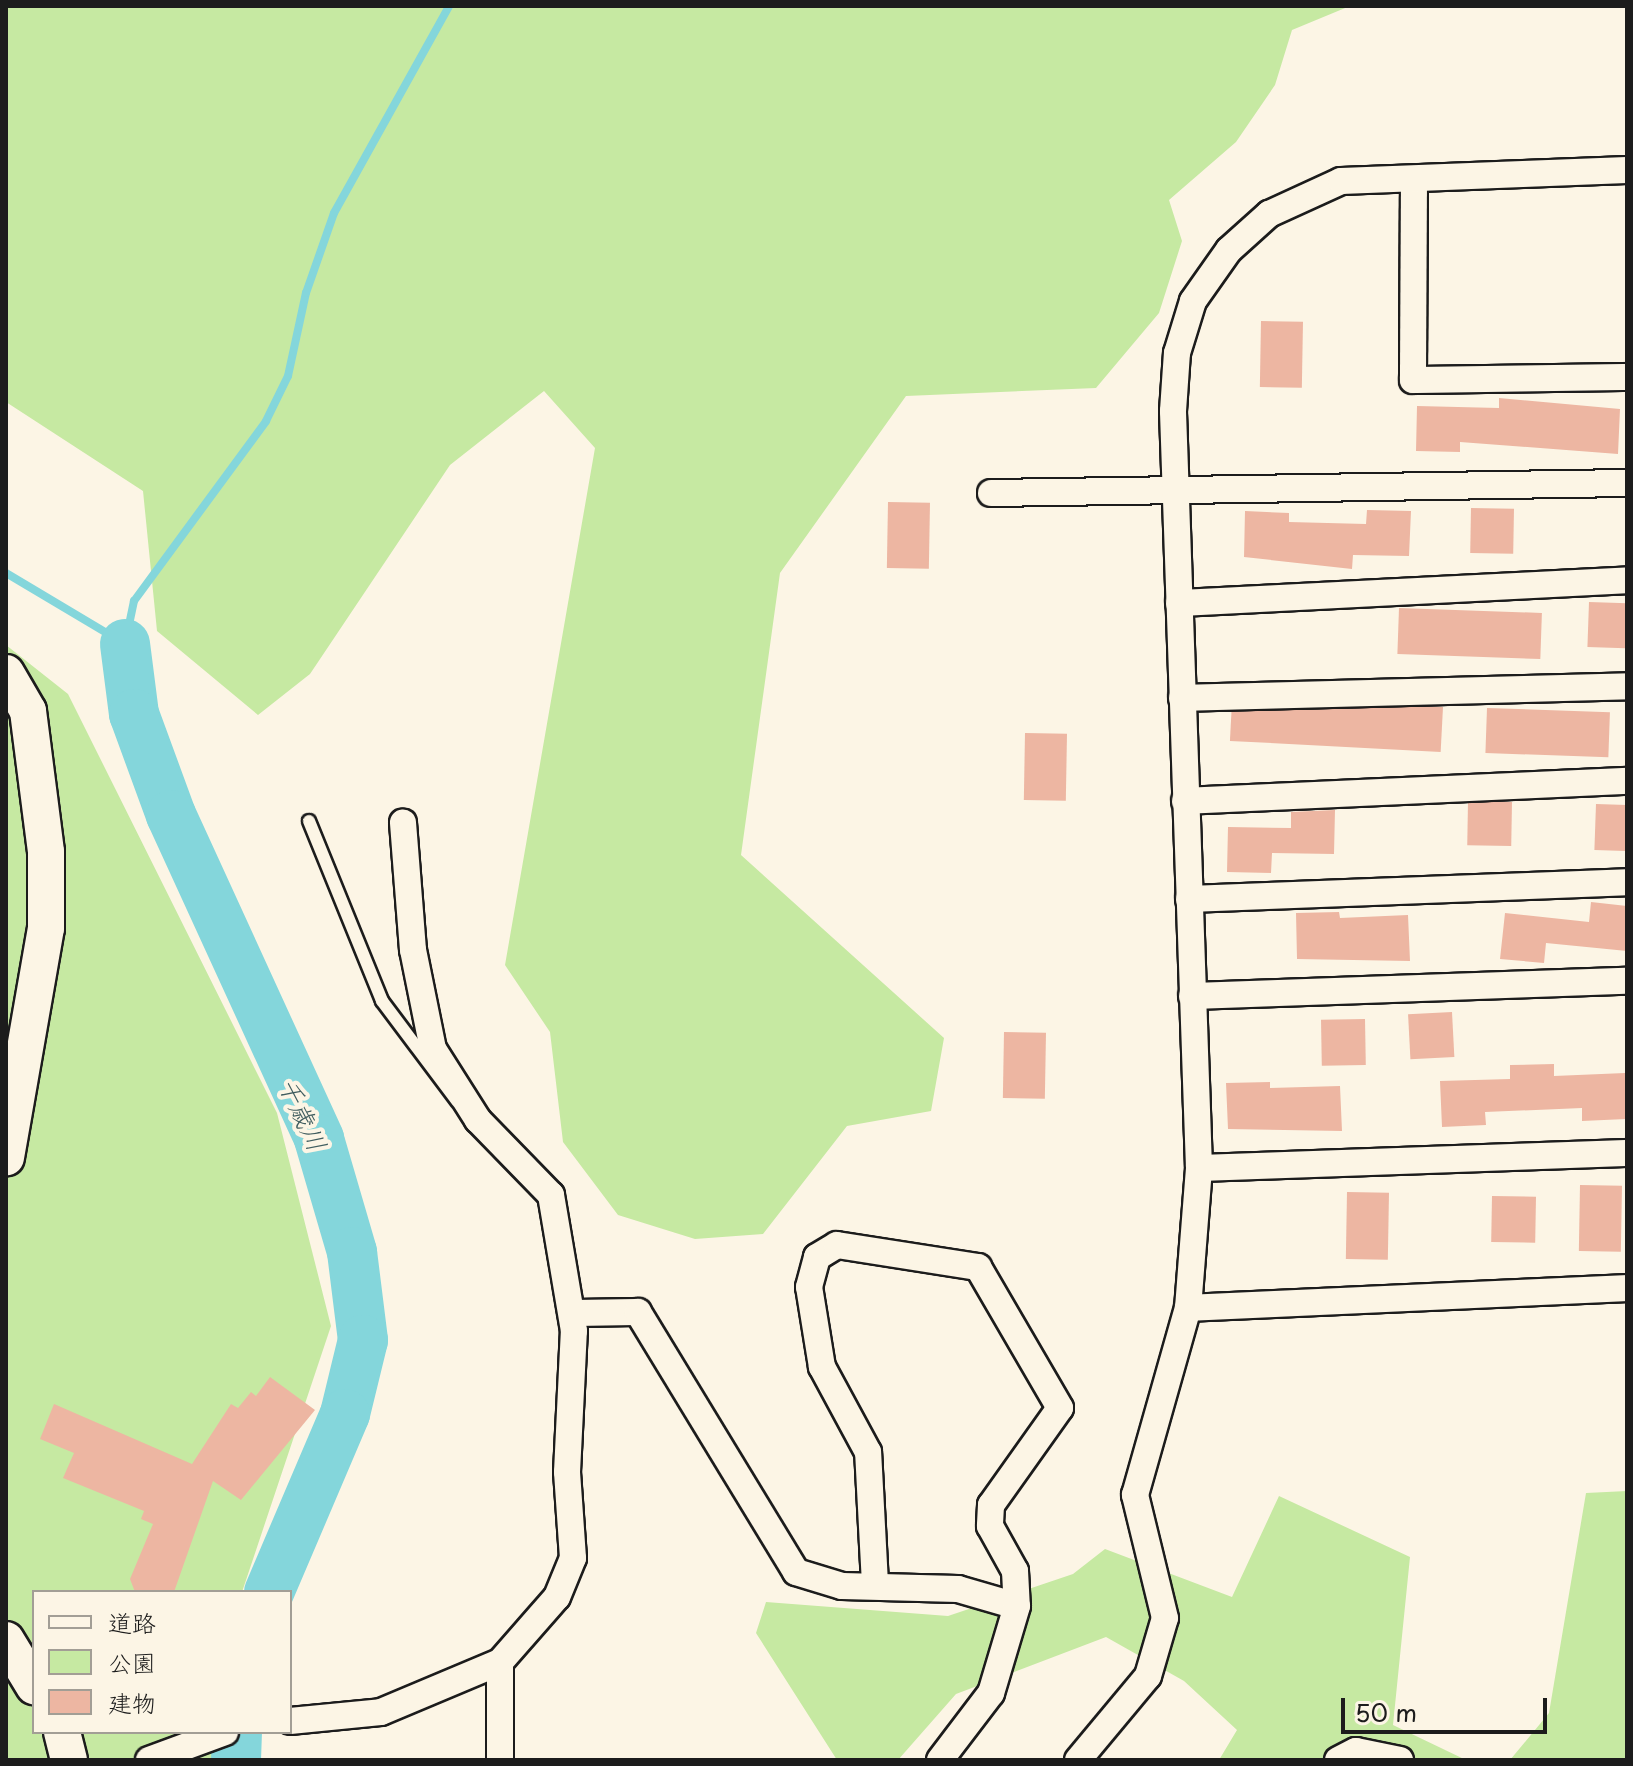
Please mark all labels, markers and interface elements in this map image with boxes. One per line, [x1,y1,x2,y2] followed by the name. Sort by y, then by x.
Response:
[272,1072,334,1156] water label: 千歳川
[32,1590,292,1734] legend
[108,1604,156,1640] text: 道路
[108,1644,156,1680] text: 公園
[1345,1682,1551,1732] scale bar
[108,1684,156,1720] text: 建物
[1355,1694,1417,1730] text: 50 m

